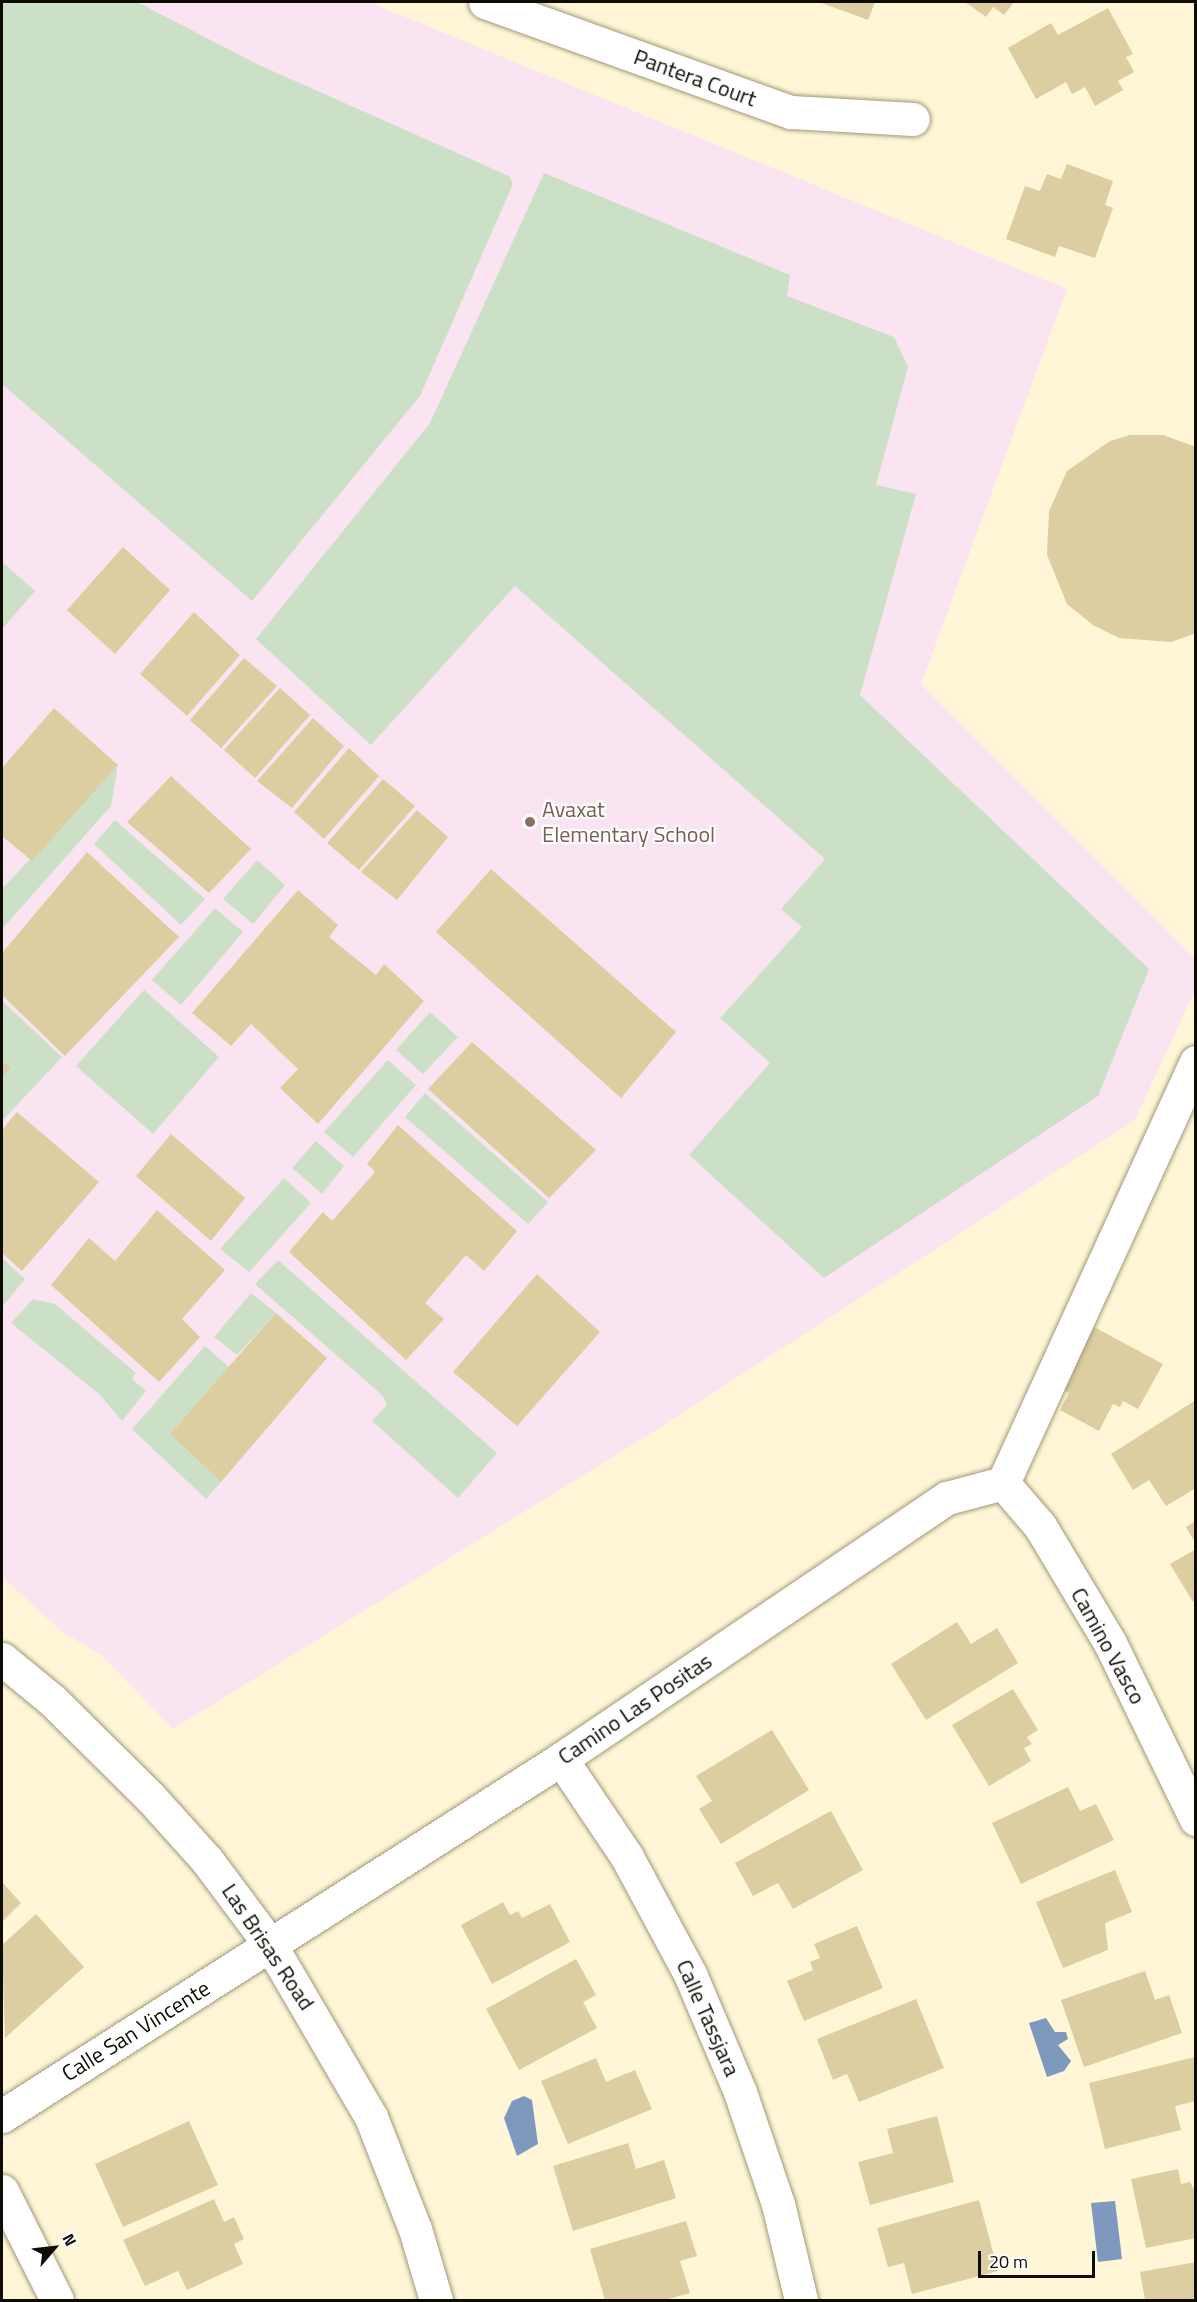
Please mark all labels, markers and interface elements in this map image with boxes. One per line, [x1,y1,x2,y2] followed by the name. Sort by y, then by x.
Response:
[630,44,760,112] street label: Pantera Court
[542,796,715,848] place label: Avaxat Elementary School
[523,815,537,829] marker: Avaxat Elementary School
[1065,1583,1151,1709] street label: Camino Vasco
[553,1648,717,1770] street label: Camino Las Positas
[216,1879,320,2015] street label: Las Brisas Road
[671,1956,745,2080] street label: Calle Tassjara
[57,1975,215,2087] street label: Calle San Vincente
[24,2218,84,2278] north arrow
[57,2229,83,2250] text: N
[981,2239,1098,2277] scale bar
[989,2248,1028,2275] text: 20 m

